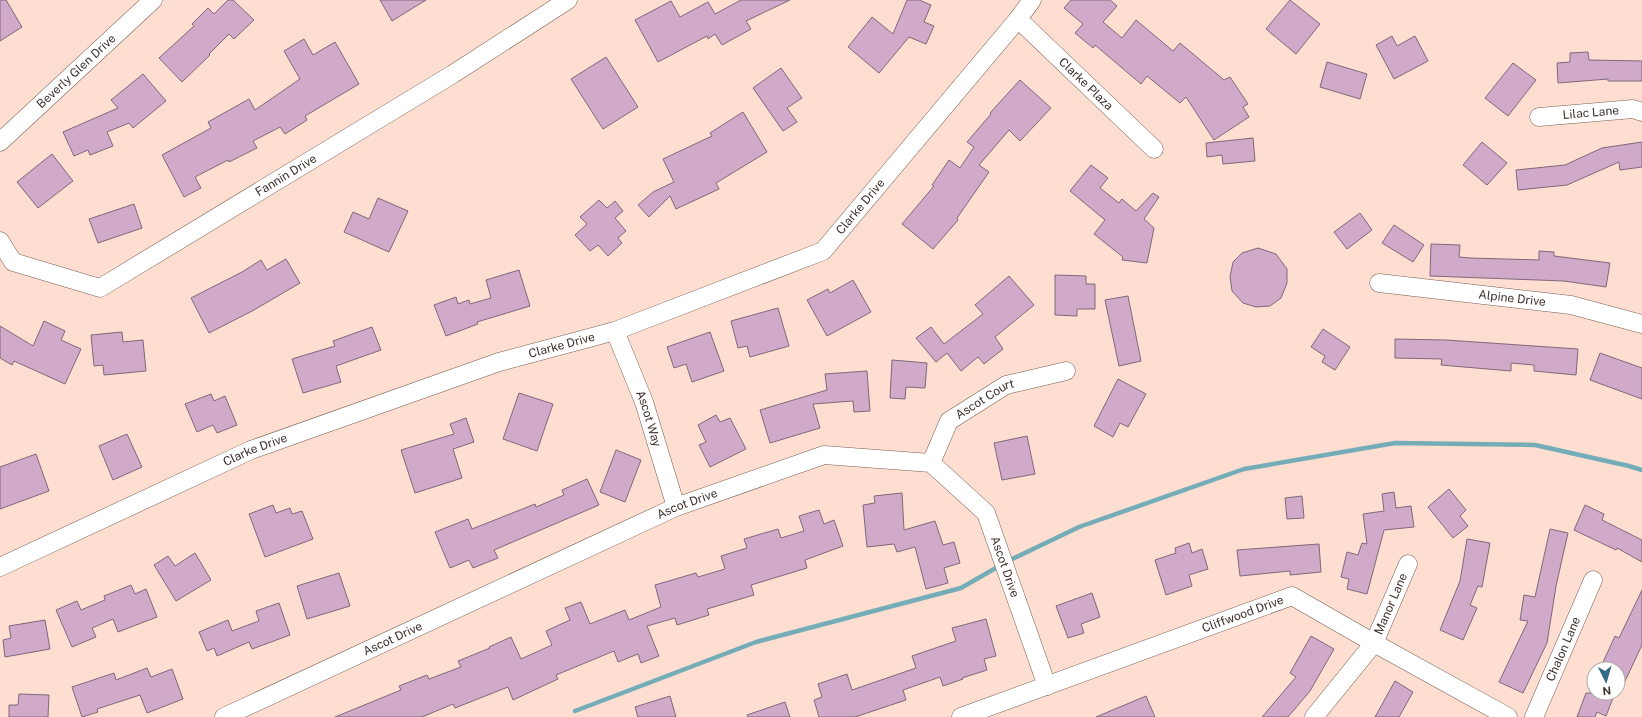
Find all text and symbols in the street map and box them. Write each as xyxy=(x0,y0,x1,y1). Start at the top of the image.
street label: Beverly Glen Drive xyxy=(34,31,119,111)
street label: Clarke Plaza xyxy=(1056,55,1116,113)
street label: Lilac Lane xyxy=(1562,103,1620,122)
street label: Fannin Drive xyxy=(253,151,319,199)
street label: Clarke Drive xyxy=(833,176,888,237)
street label: Alpine Drive xyxy=(1478,287,1547,309)
street label: Clarke Drive xyxy=(527,330,597,361)
street label: Ascot Court xyxy=(953,376,1016,422)
street label: Ascot Way xyxy=(633,388,664,449)
street label: Clarke Drive xyxy=(221,431,289,469)
street label: Ascot Drive xyxy=(655,486,720,522)
street label: Ascot Drive xyxy=(988,534,1022,599)
street label: Manor Lane xyxy=(1371,571,1410,637)
street label: Cliffwood Drive xyxy=(1200,593,1286,635)
street label: Chalon Lane xyxy=(1543,614,1583,683)
street label: Ascot Drive xyxy=(361,619,425,658)
north arrow xyxy=(1586,661,1626,701)
text: N xyxy=(1602,685,1612,697)

